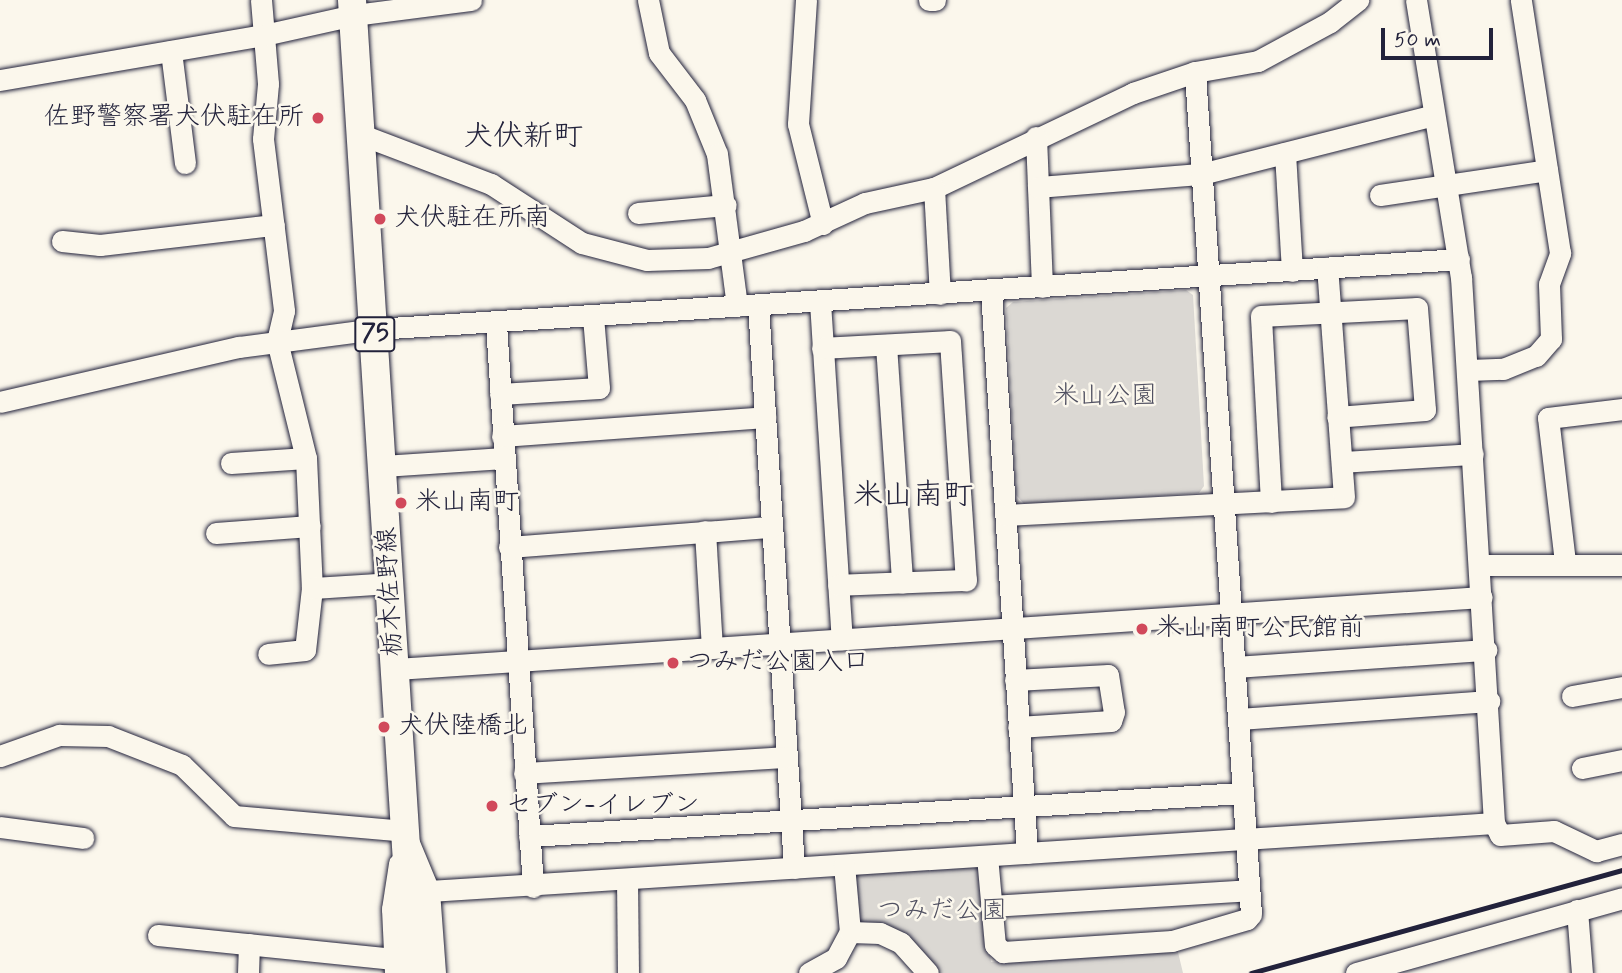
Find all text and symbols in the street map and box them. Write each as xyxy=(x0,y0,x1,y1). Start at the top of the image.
scale bar xyxy=(1384,14,1496,58)
text: 50 m xyxy=(1394,26,1441,54)
place label: 佐野警察署犬伏駐在所 xyxy=(44,102,304,134)
marker: 佐野警察署犬伏駐在所 xyxy=(310,110,326,126)
district label: 犬伏新町 xyxy=(463,119,583,155)
place label: 犬伏駐在所南 xyxy=(394,203,550,235)
marker: 犬伏駐在所南 xyxy=(372,211,388,227)
road number: 75 xyxy=(354,314,396,354)
park label: 米山公園 xyxy=(1053,381,1157,413)
district label: 米山南町 xyxy=(853,478,973,514)
place label: 米山南町 xyxy=(415,487,519,519)
marker: 米山南町 xyxy=(393,495,409,511)
street label: 栃木佐野線 xyxy=(372,526,410,658)
place label: 米山南町公民館前 xyxy=(1156,613,1364,645)
marker: 米山南町公民館前 xyxy=(1134,621,1150,637)
place label: つみだ公園入口 xyxy=(687,647,869,679)
marker: つみだ公園入口 xyxy=(665,655,681,671)
place label: 犬伏陸橋北 xyxy=(398,711,528,743)
marker: 犬伏陸橋北 xyxy=(376,719,392,735)
place label: セブン-イレブン xyxy=(506,790,700,822)
marker: セブン-イレブン xyxy=(484,798,500,814)
park label: つみだ公園 xyxy=(877,896,1007,928)

